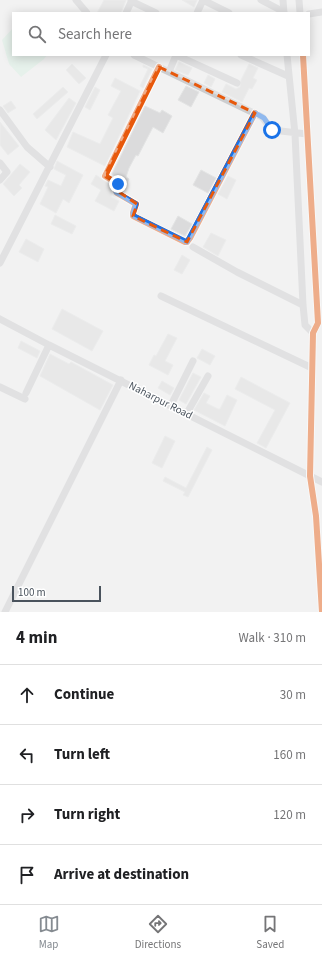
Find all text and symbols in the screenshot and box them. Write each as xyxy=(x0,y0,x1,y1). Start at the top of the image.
search box xyxy=(12,12,310,56)
icon: search xyxy=(26,23,48,45)
text: Search here xyxy=(58,24,132,45)
route start xyxy=(263,121,281,139)
route end xyxy=(109,175,127,193)
street label: Naharpur Road xyxy=(126,378,195,423)
scale bar xyxy=(12,584,101,603)
text: 100 m xyxy=(18,585,46,600)
text: 4 min xyxy=(16,626,57,650)
text: Walk · 310 m xyxy=(238,629,306,647)
icon: ahead xyxy=(16,684,38,706)
text: Continue xyxy=(54,684,114,705)
text: 30 m xyxy=(280,686,306,704)
icon: left xyxy=(16,744,38,766)
text: Turn left xyxy=(54,744,110,765)
text: 160 m xyxy=(273,746,306,764)
icon: right xyxy=(16,804,38,826)
text: Turn right xyxy=(54,804,120,825)
text: 120 m xyxy=(273,806,306,824)
icon: arrive xyxy=(16,864,38,886)
text: Arrive at destination xyxy=(54,864,189,885)
tab: Map xyxy=(38,913,60,952)
tab: Directions xyxy=(135,913,181,952)
tab: Saved xyxy=(256,913,284,952)

